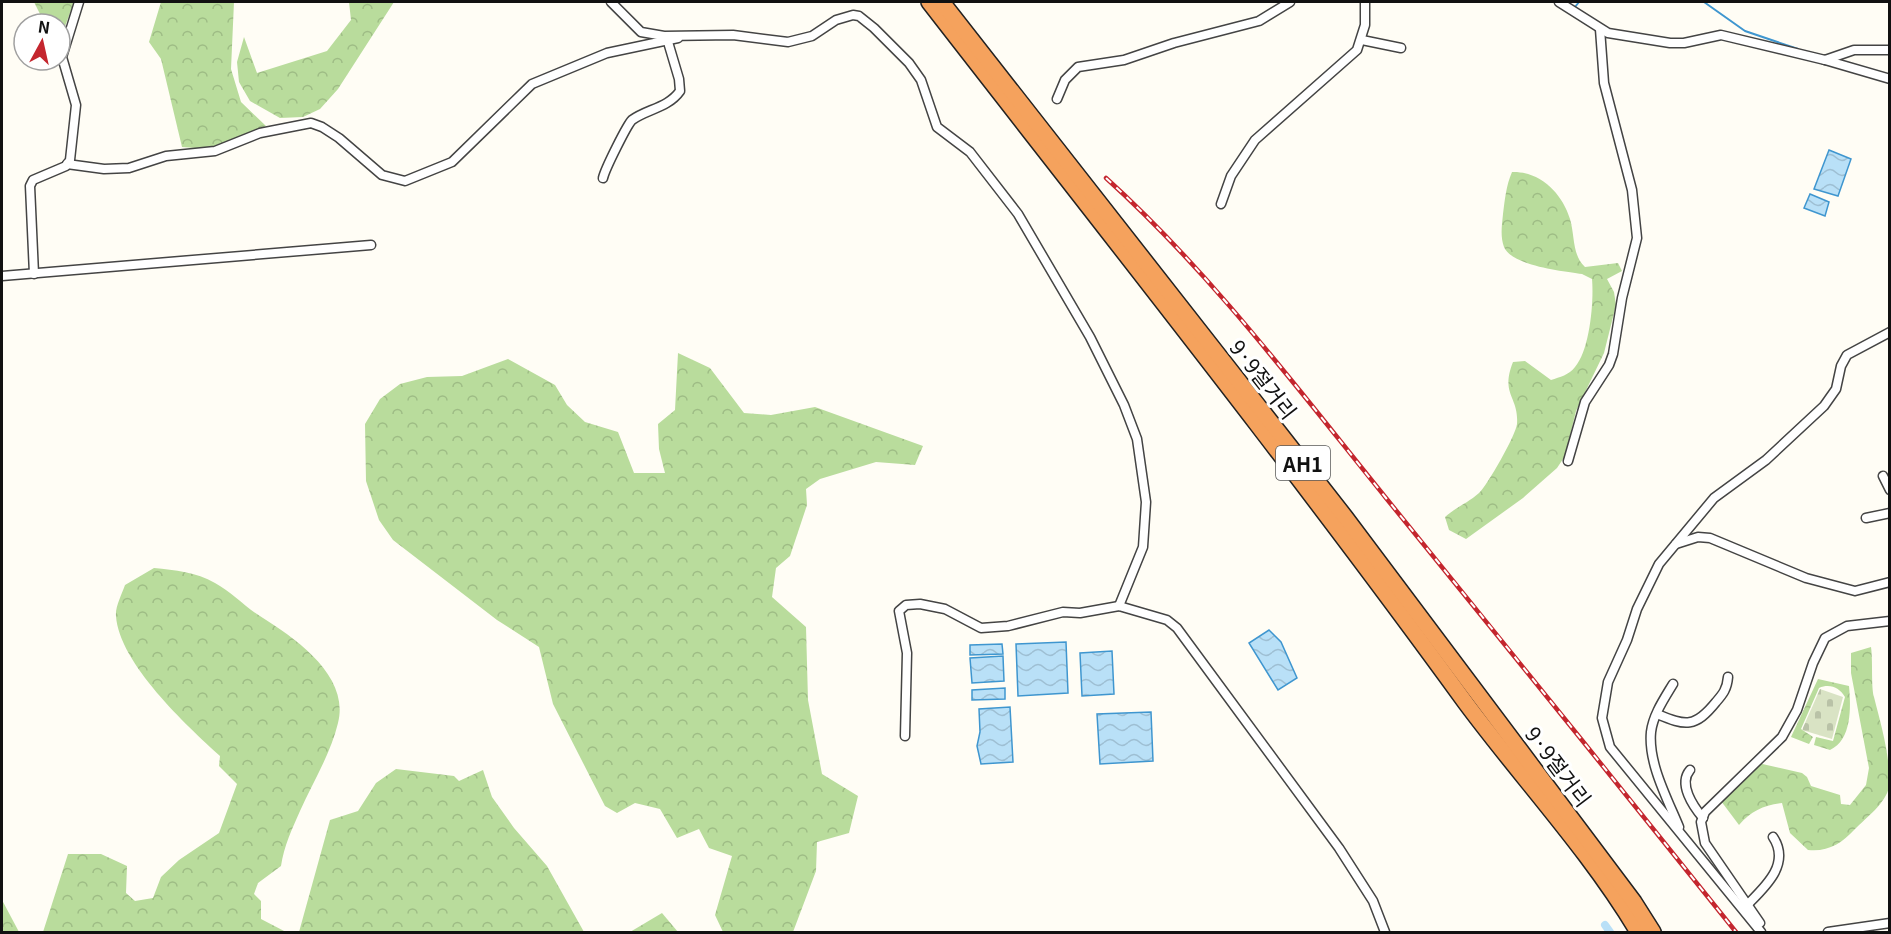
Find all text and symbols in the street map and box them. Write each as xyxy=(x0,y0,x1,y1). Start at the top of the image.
north arrow xyxy=(12,12,72,72)
text: N xyxy=(37,13,52,39)
street label: 9·9절거리 xyxy=(1224,333,1304,425)
road number: AH1 xyxy=(1276,446,1330,480)
street label: 9·9절거리 xyxy=(1519,720,1599,812)

